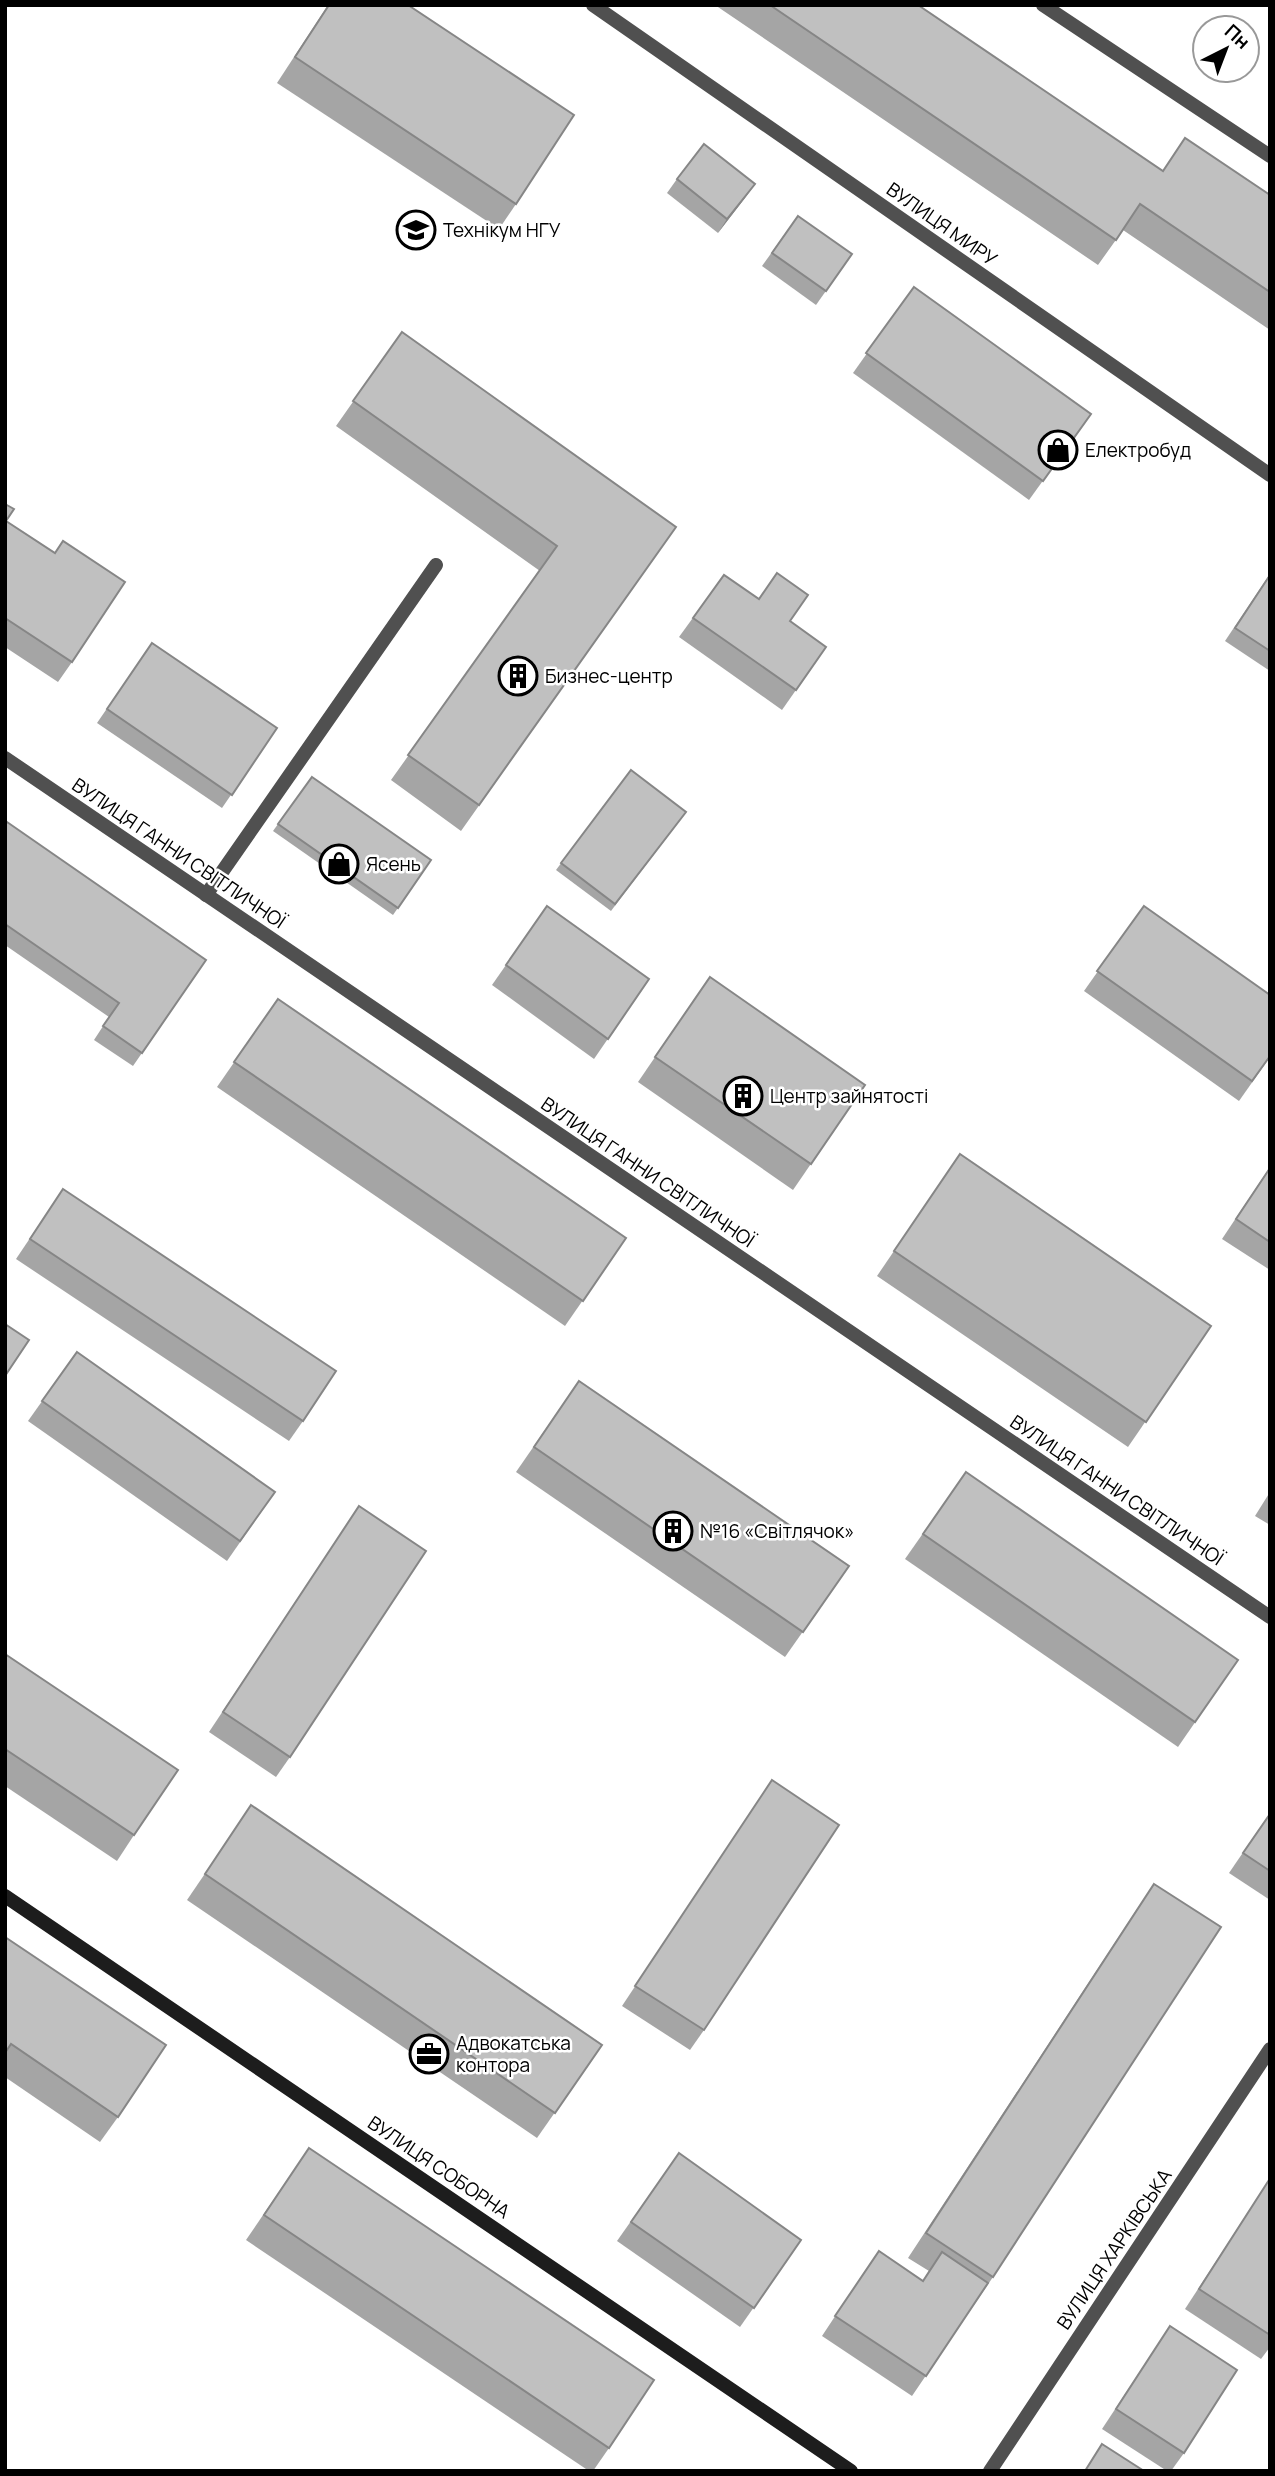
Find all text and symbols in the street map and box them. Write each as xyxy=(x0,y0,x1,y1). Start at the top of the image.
north arrow xyxy=(1191,14,1261,84)
text: Пн xyxy=(1219,18,1256,55)
street label: ВУЛИЦЯ МИРУ xyxy=(881,176,1003,272)
school or university icon: Технікум НГУ xyxy=(395,209,437,251)
place label: Технікум НГУ xyxy=(443,217,561,243)
shop icon: Електробуд xyxy=(1037,429,1079,471)
place label: Електробуд xyxy=(1085,437,1191,463)
building icon: Бизнес-центр xyxy=(497,655,539,697)
place label: Бизнес-центр xyxy=(545,663,673,689)
street label: ВУЛИЦЯ ГАННИ СВІТЛИЧНОЇ xyxy=(67,772,291,935)
shop icon: Ясень xyxy=(318,843,360,885)
place label: Ясень xyxy=(366,851,421,877)
building icon: Центр зайнятості xyxy=(722,1075,764,1117)
place label: Центр зайнятості xyxy=(770,1083,928,1109)
street label: ВУЛИЦЯ ГАННИ СВІТЛИЧНОЇ xyxy=(536,1091,760,1254)
street label: ВУЛИЦЯ ГАННИ СВІТЛИЧНОЇ xyxy=(1005,1409,1229,1572)
building icon: №16 «Світлячок» xyxy=(652,1510,694,1552)
place label: №16 «Світлячок» xyxy=(700,1518,854,1544)
place label: Адвокатська контора xyxy=(456,2030,571,2078)
office icon: Адвокатська контора xyxy=(408,2033,450,2075)
street label: ВУЛИЦЯ СОБОРНА xyxy=(363,2110,515,2224)
street label: ВУЛИЦЯ ХАРКІВСЬКА xyxy=(1051,2164,1177,2334)

